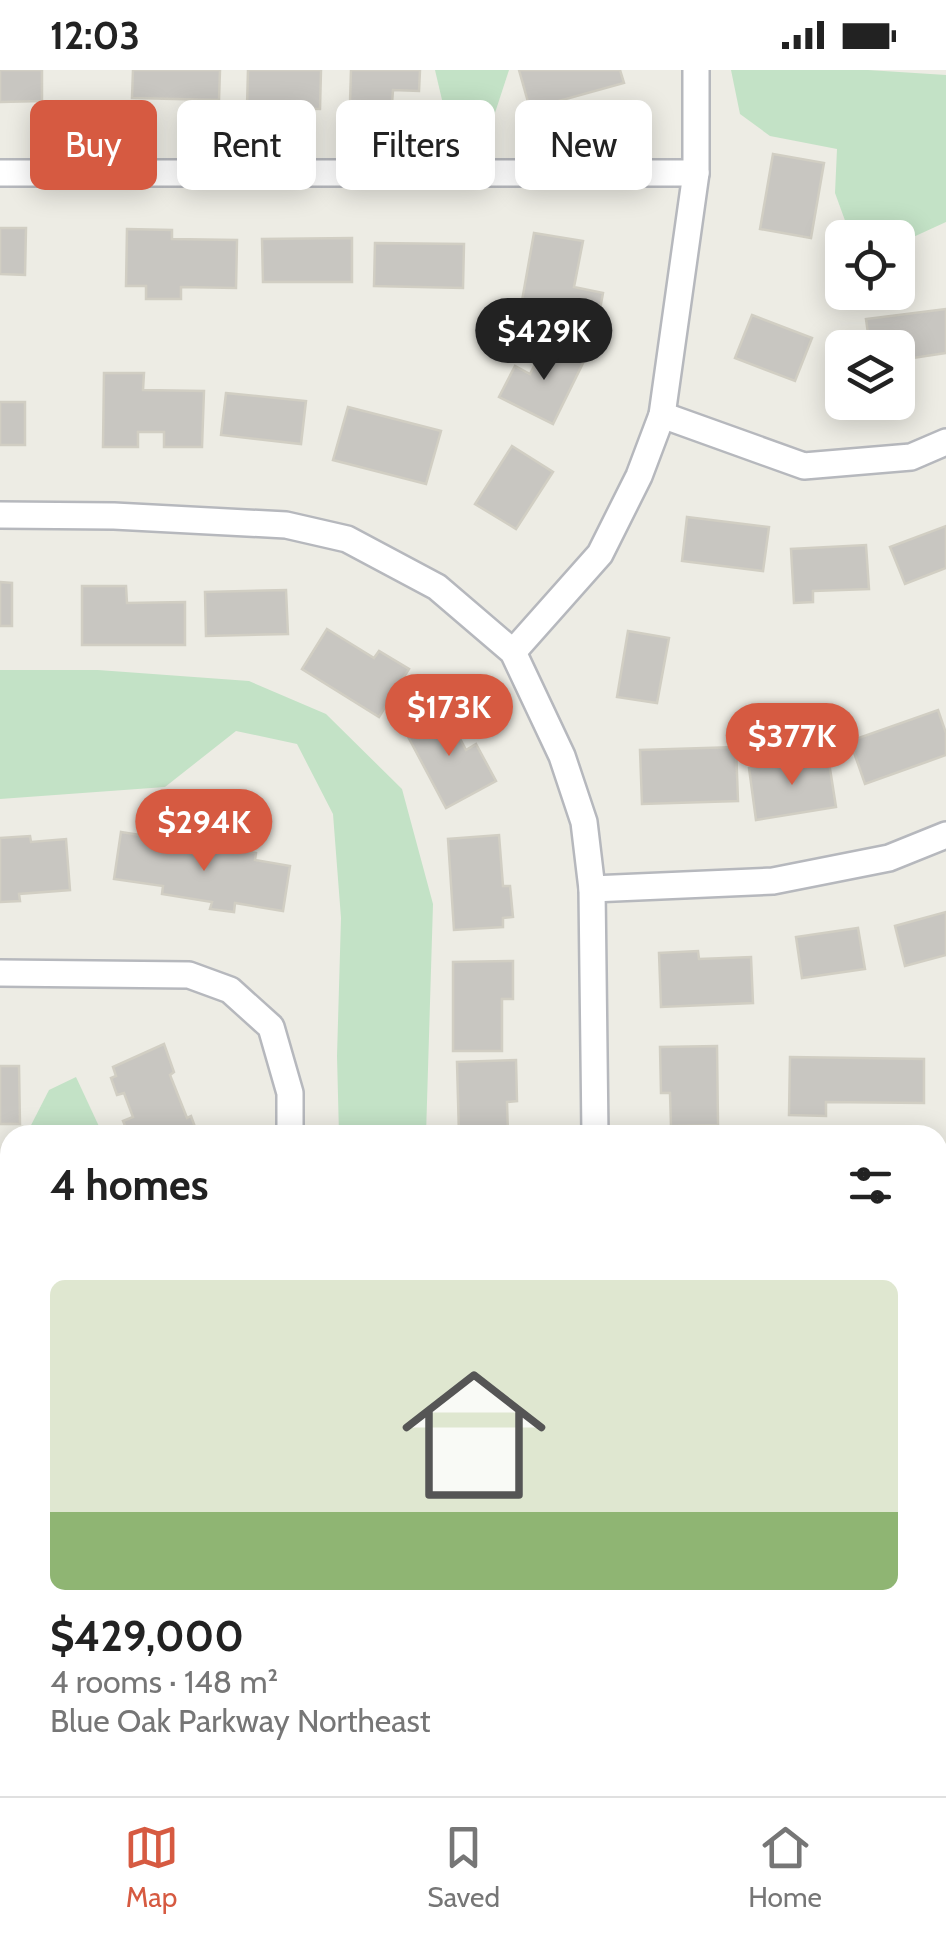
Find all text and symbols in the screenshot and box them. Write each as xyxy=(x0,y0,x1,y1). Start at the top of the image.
text: 12:03 xyxy=(50,12,140,59)
chip: Buy xyxy=(30,100,157,190)
chip: Rent xyxy=(177,100,316,190)
chip: Filters xyxy=(336,100,495,190)
chip: New xyxy=(515,100,652,190)
map controls xyxy=(825,220,915,420)
button: locate xyxy=(825,220,915,310)
pin: $429K xyxy=(474,298,614,383)
text: $429K xyxy=(497,311,591,350)
button: layers xyxy=(825,330,915,420)
pin: $173K xyxy=(379,674,519,759)
text: $173K xyxy=(407,687,491,726)
pin: $377K xyxy=(722,703,862,788)
text: $377K xyxy=(748,716,836,755)
pin: $294K xyxy=(134,789,274,874)
text: $294K xyxy=(157,802,251,841)
icon: filters xyxy=(843,1158,898,1213)
text: 4 homes xyxy=(50,1159,209,1211)
icon: home xyxy=(384,1345,564,1525)
text: $429,000 xyxy=(50,1610,244,1662)
text: 4 rooms · 148 m² xyxy=(50,1662,278,1701)
text: Blue Oak Parkway Northeast xyxy=(50,1701,431,1740)
tab: Map xyxy=(124,1820,179,1914)
tab: Saved xyxy=(427,1820,500,1914)
tab: Home xyxy=(748,1820,822,1914)

